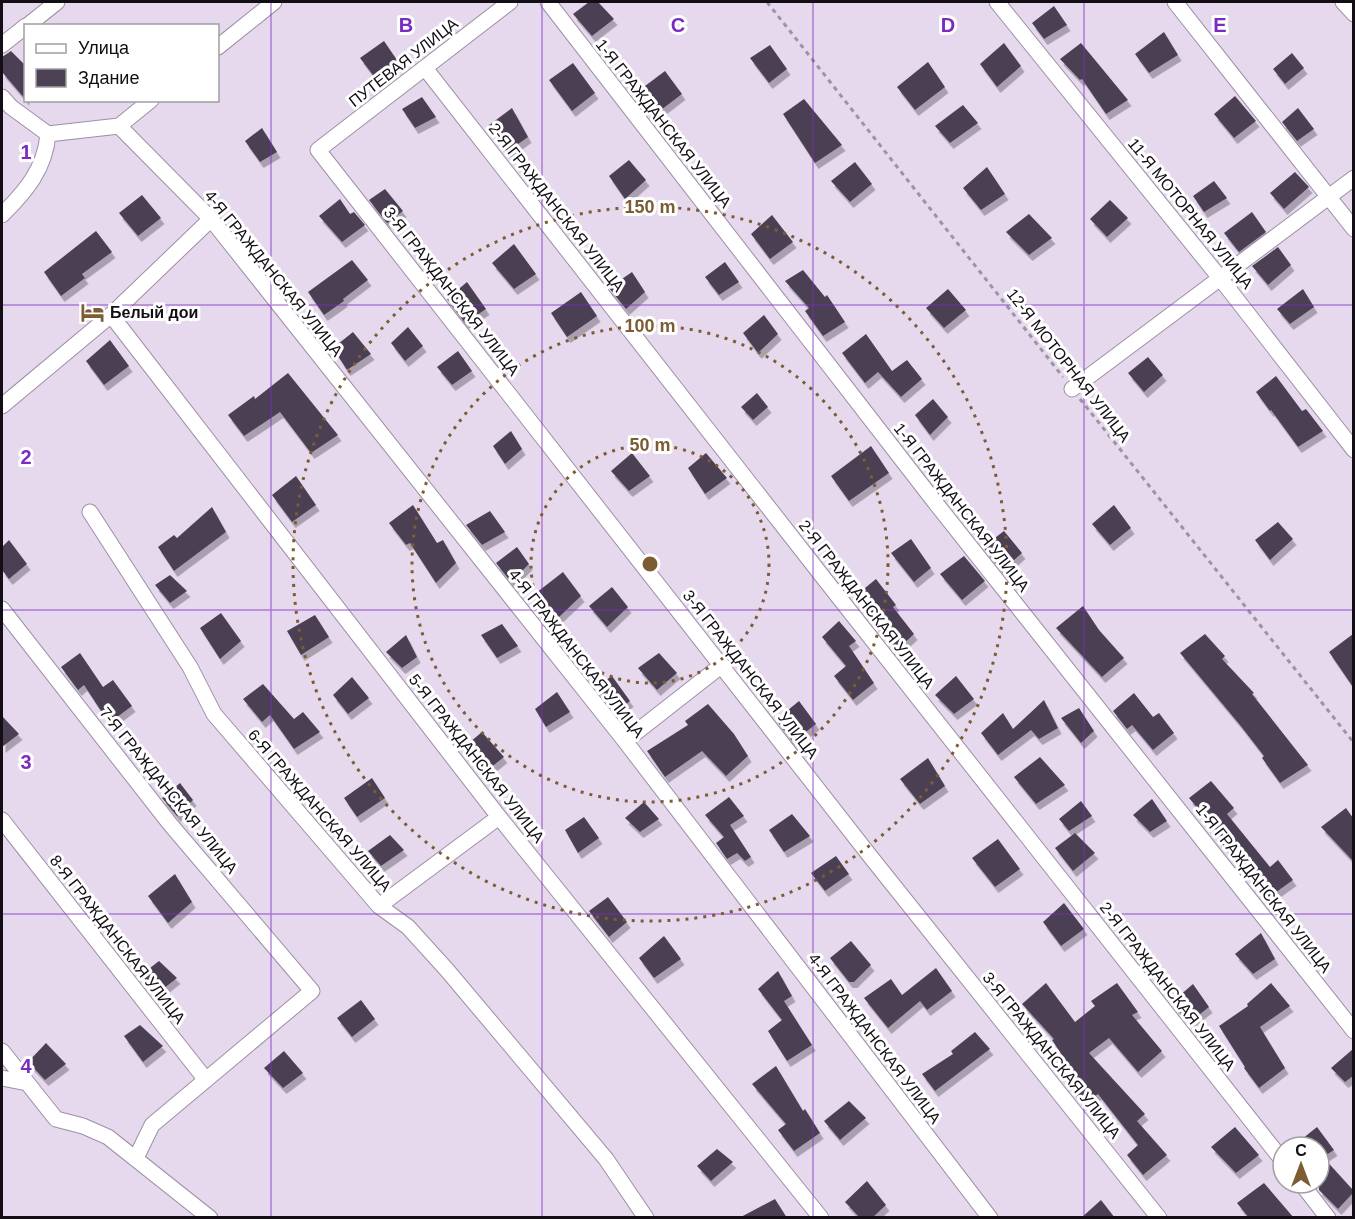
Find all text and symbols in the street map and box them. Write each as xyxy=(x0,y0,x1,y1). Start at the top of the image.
text: B xyxy=(399,14,413,36)
text: C xyxy=(671,14,685,36)
text: D xyxy=(941,14,955,36)
text: E xyxy=(1213,14,1227,36)
street label: ПУТЕВАЯ УЛИЦА xyxy=(346,15,461,110)
legend xyxy=(24,24,219,102)
street label: 1-Я ГРАЖДАНСКАЯ УЛИЦА xyxy=(593,36,735,211)
text: Улица xyxy=(78,38,130,58)
text: Здание xyxy=(78,68,139,88)
street label: 2-Я ГРАЖДАНСКАЯ УЛИЦА xyxy=(486,120,628,295)
street label: 11-Я МОТОРНАЯ УЛИЦА xyxy=(1125,135,1257,292)
text: 1 xyxy=(20,141,32,163)
street label: 4-Я ГРАЖДАНСКАЯ УЛИЦА xyxy=(201,187,346,360)
text: 150 m xyxy=(624,197,676,217)
street label: 3-Я ГРАЖДАНСКАЯ УЛИЦА xyxy=(381,204,523,379)
street label: 12-Я МОТОРНАЯ УЛИЦА xyxy=(1004,285,1134,445)
hotel icon: Белый дои xyxy=(79,299,105,325)
place label: Белый дои xyxy=(110,304,198,321)
text: 100 m xyxy=(624,316,676,336)
street label: 1-Я ГРАЖДАНСКАЯ УЛИЦА xyxy=(891,420,1033,595)
text: 50 m xyxy=(629,435,671,455)
text: 2 xyxy=(20,446,32,468)
street label: 2-Я ГРАЖДАНСКАЯ УЛИЦА xyxy=(796,517,938,692)
centre of rings xyxy=(640,554,660,574)
street label: 4-Я ГРАЖДАНСКАЯ УЛИЦА xyxy=(506,566,648,741)
street label: 3-Я ГРАЖДАНСКАЯ УЛИЦА xyxy=(680,587,822,762)
street label: 5-Я ГРАЖДАНСКАЯ УЛИЦА xyxy=(406,671,548,846)
street label: 7-Я ГРАЖДАНСКАЯ УЛИЦА xyxy=(96,704,241,877)
street label: 6-Я ГРАЖДАНСКАЯ УЛИЦА xyxy=(245,726,395,895)
text: 3 xyxy=(20,751,32,773)
street label: 1-Я ГРАЖДАНСКАЯ УЛИЦА xyxy=(1193,801,1335,976)
street label: 8-Я ГРАЖДАНСКАЯ УЛИЦА xyxy=(47,852,189,1027)
street label: 2-Я ГРАЖДАНСКАЯ УЛИЦА xyxy=(1097,899,1239,1074)
street label: 4-Я ГРАЖДАНСКАЯ УЛИЦА xyxy=(805,950,944,1127)
street label: 3-Я ГРАЖДАНСКАЯ УЛИЦА xyxy=(979,969,1124,1142)
text: 4 xyxy=(20,1055,32,1077)
north arrow xyxy=(1271,1135,1331,1195)
text: С xyxy=(1295,1142,1307,1159)

